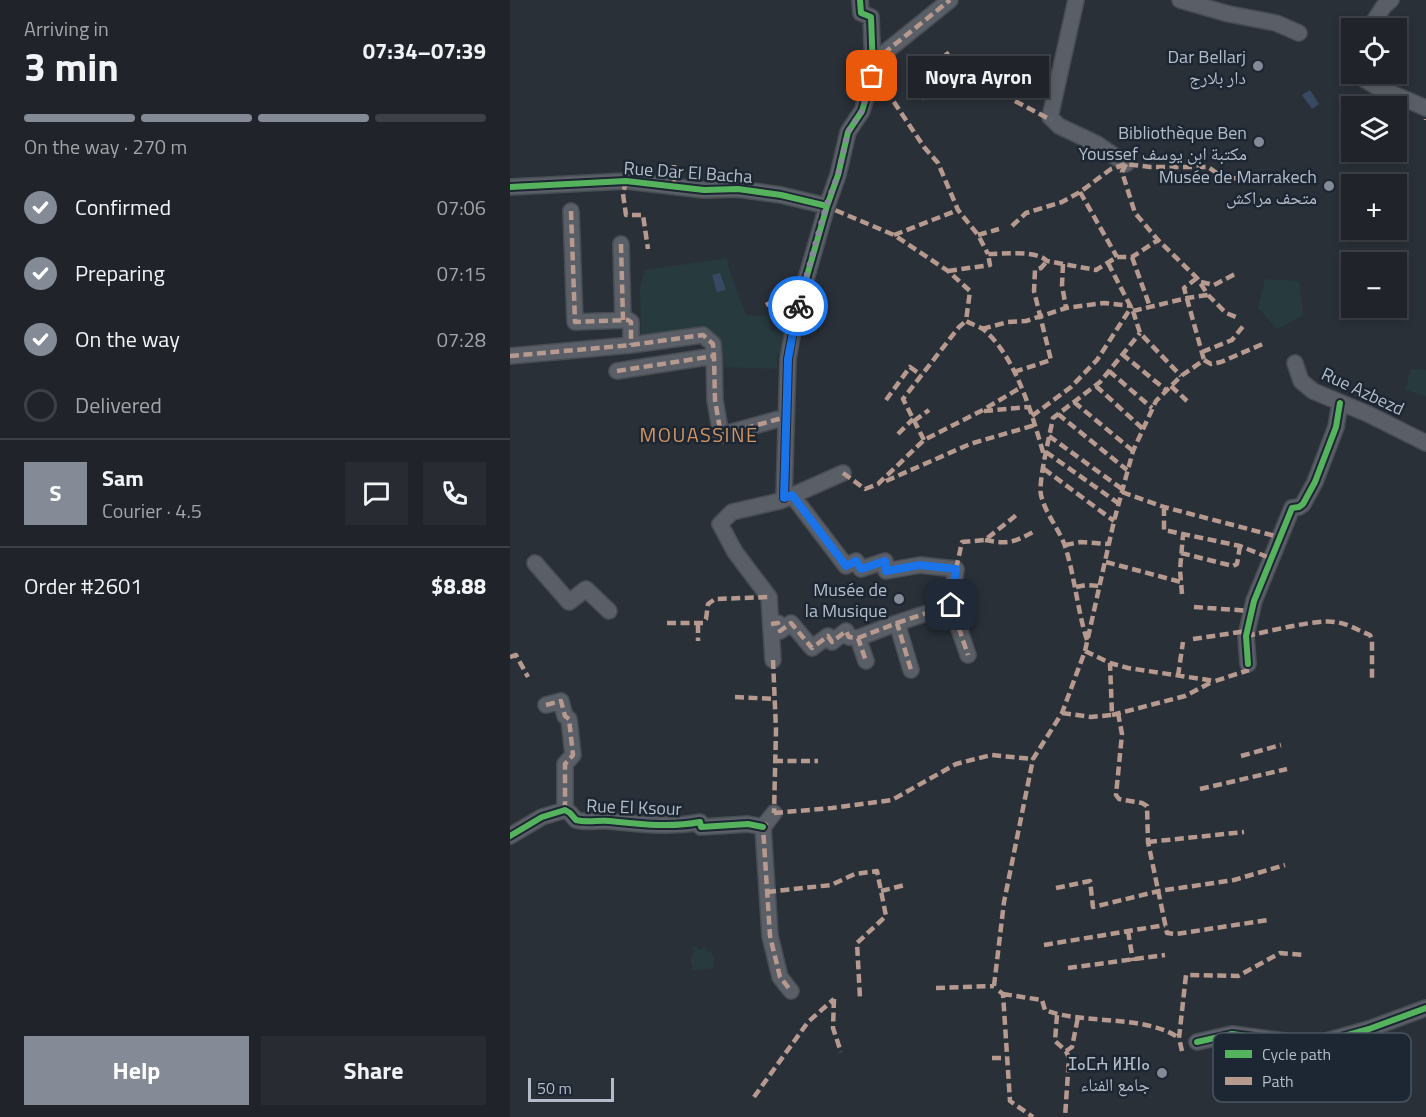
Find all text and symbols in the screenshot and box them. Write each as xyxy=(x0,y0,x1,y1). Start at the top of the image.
text: Arriving in xyxy=(24,13,109,44)
map controls xyxy=(1341,18,1407,318)
button: locate xyxy=(1341,18,1407,84)
text: 07:34–07:39 xyxy=(363,34,486,68)
text: 3 min xyxy=(24,37,119,96)
place label: Dar Bellarj دار بلارج xyxy=(1168,43,1246,91)
pin xyxy=(846,50,897,101)
callout: Noyra Ayron xyxy=(908,55,1049,97)
icon: bag xyxy=(855,59,888,92)
marker: Dar Bellarj دار بلارج xyxy=(1251,59,1265,73)
text: Noyra Ayron xyxy=(925,61,1032,92)
button: layers xyxy=(1341,96,1407,162)
place label: Bibliothèque Ben Youssef مكتبة ابن يوسف xyxy=(1079,119,1247,167)
text: On the way · 270 m xyxy=(24,131,187,162)
marker: Bibliothèque Ben Youssef مكتبة ابن يوسف xyxy=(1252,135,1266,149)
street label: Rue Dar El Bacha xyxy=(623,154,753,190)
place label: Musée de Marrakech متحف مراكش xyxy=(1159,163,1317,211)
button: + xyxy=(1341,174,1407,240)
marker: Musée de Marrakech متحف مراكش xyxy=(1322,179,1336,193)
text: Confirmed xyxy=(75,190,171,224)
icon: check xyxy=(24,191,57,224)
text: 07:06 xyxy=(437,192,486,223)
button: − xyxy=(1341,252,1407,318)
text: Preparing xyxy=(75,256,165,290)
icon: check xyxy=(24,257,57,290)
text: 07:15 xyxy=(437,258,486,289)
courier xyxy=(768,276,828,336)
icon: bike xyxy=(782,290,815,323)
text: On the way xyxy=(75,322,180,356)
icon: check xyxy=(24,323,57,356)
text: 07:28 xyxy=(437,324,486,355)
street label: Rue Azbezd xyxy=(1317,360,1409,422)
text: Delivered xyxy=(75,388,162,422)
district label: MOUASSINE xyxy=(639,419,759,450)
text: Sam xyxy=(102,461,144,495)
button: chat xyxy=(345,462,408,525)
button: phone xyxy=(423,462,486,525)
text: S xyxy=(50,476,61,510)
text: Courier · 4.5 xyxy=(102,495,202,526)
text: Order #2601 xyxy=(24,569,143,603)
text: $8.88 xyxy=(431,569,486,603)
place label: Musée de la Musique xyxy=(805,576,887,624)
pin xyxy=(925,579,976,630)
icon: home xyxy=(934,588,967,621)
marker: Musée de la Musique xyxy=(892,592,906,606)
street label: Rue El Ksour xyxy=(586,792,682,822)
legend xyxy=(1213,1033,1411,1102)
button: Help xyxy=(24,1036,249,1105)
button: Share xyxy=(261,1036,486,1105)
text: Cycle path xyxy=(1262,1042,1331,1066)
place label: ⵊⴰⵎⵄ ⵍⴼⵏⴰ جامع الفناء xyxy=(1068,1050,1150,1098)
marker: ⵊⴰⵎⵄ ⵍⴼⵏⴰ جامع الفناء xyxy=(1155,1066,1169,1080)
text: Path xyxy=(1262,1069,1294,1093)
scale bar xyxy=(528,1075,614,1102)
text: 50 m xyxy=(537,1076,572,1100)

